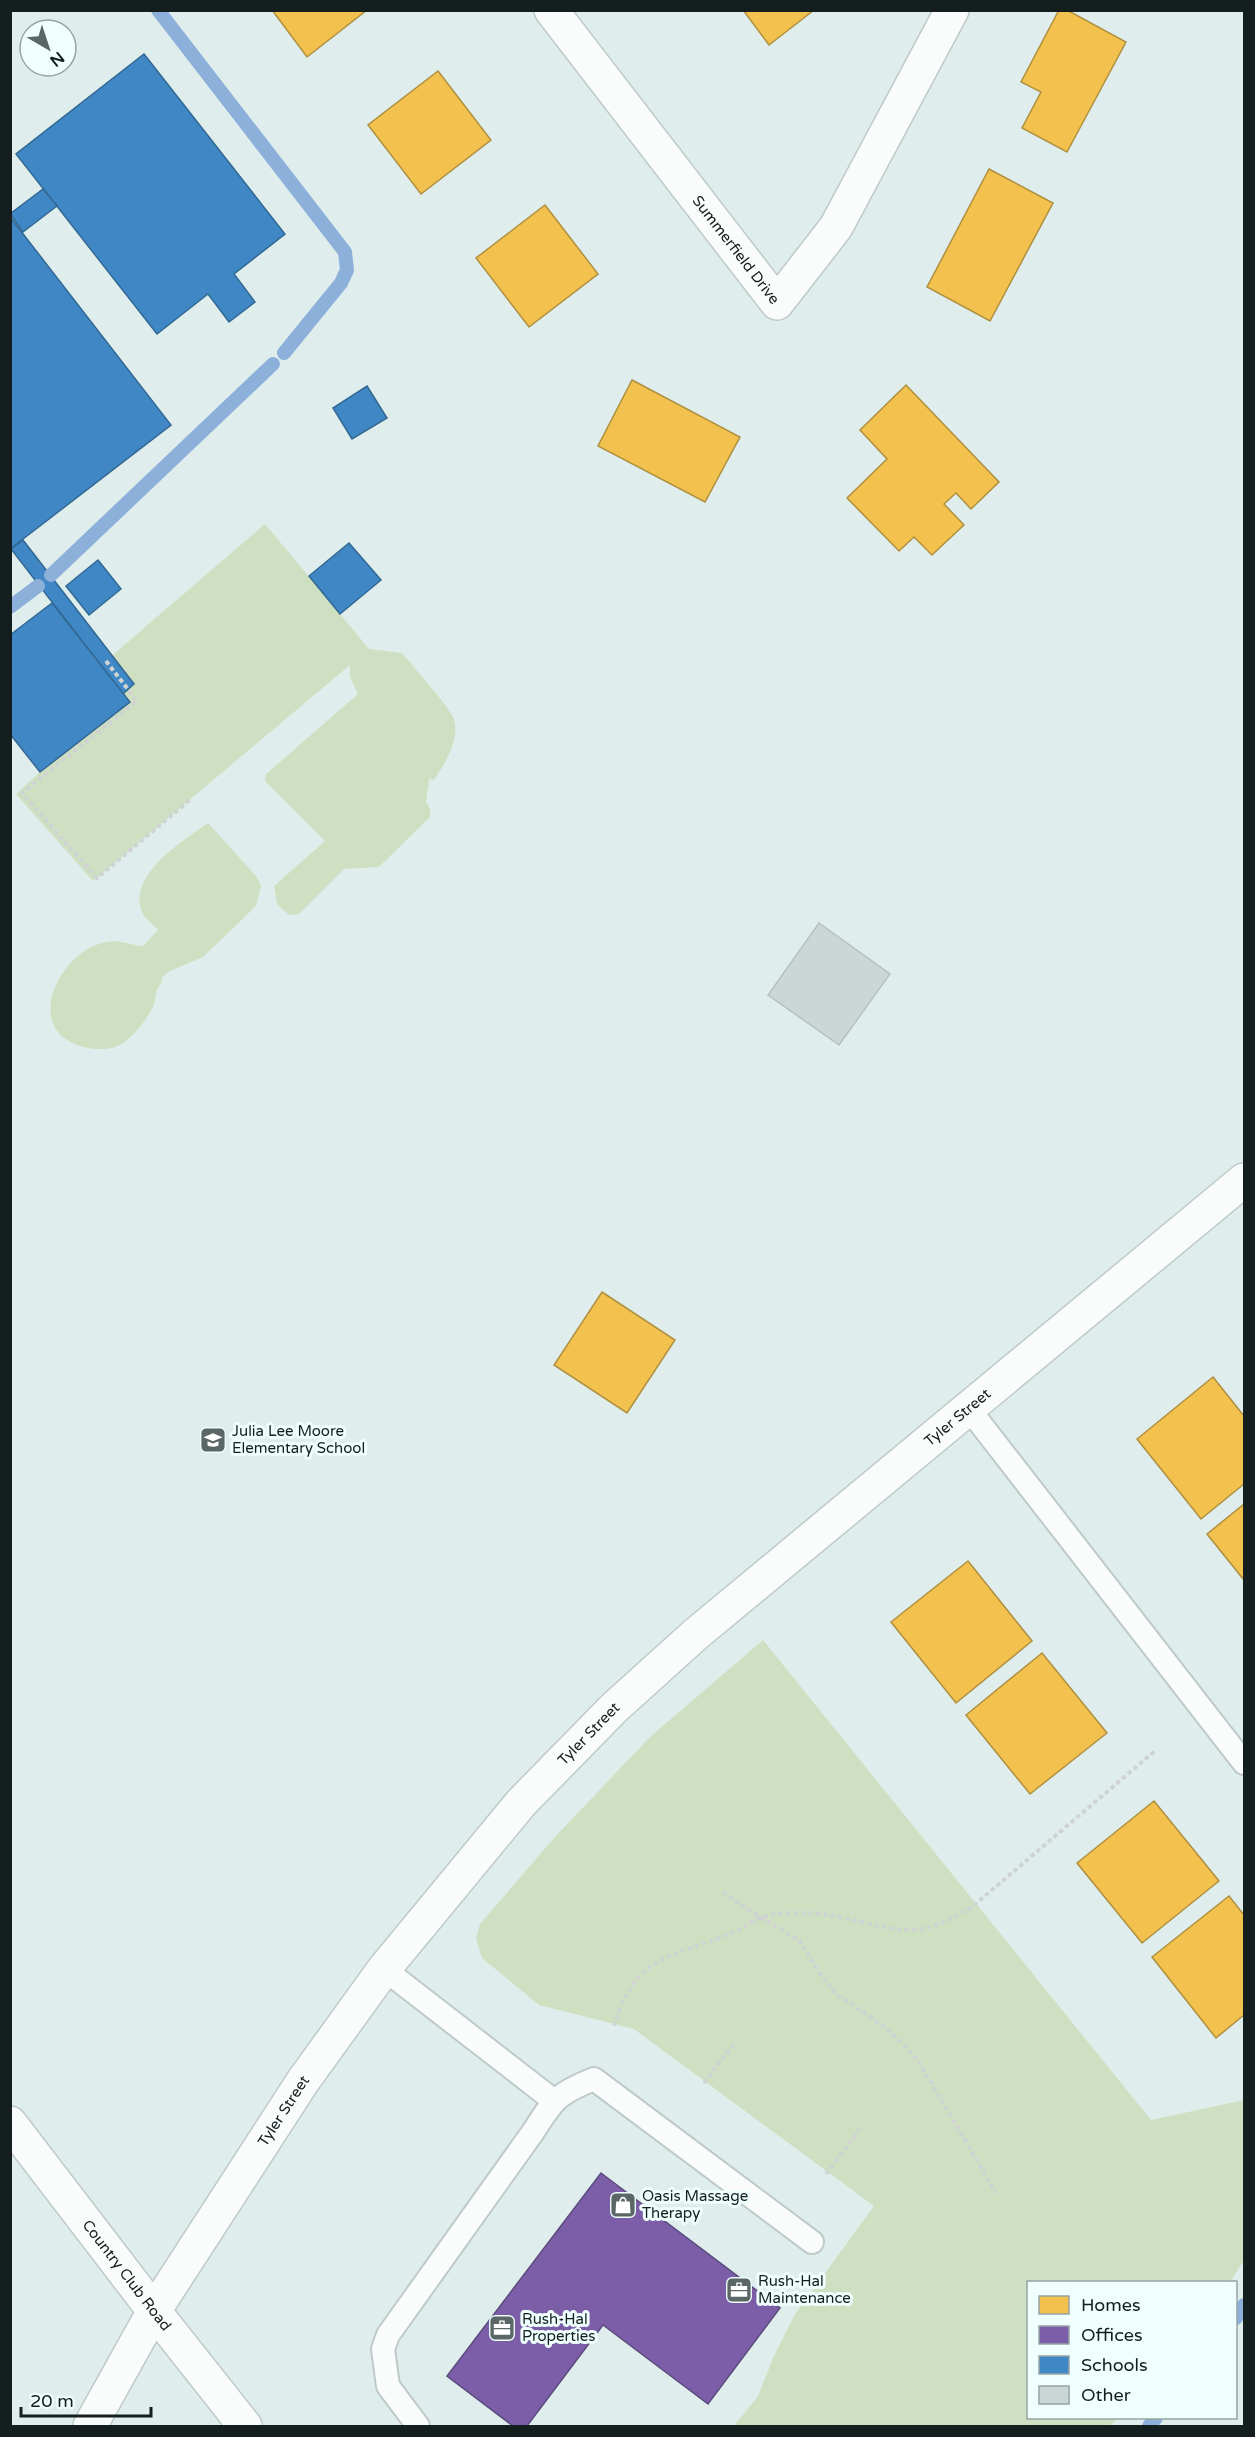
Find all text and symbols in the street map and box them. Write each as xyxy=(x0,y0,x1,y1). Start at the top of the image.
north arrow xyxy=(18,18,78,78)
text: N xyxy=(46,47,68,71)
street label: Summerfield Drive xyxy=(689,192,784,308)
street label: Tyler Street xyxy=(921,1384,995,1450)
place label: Julia Lee Moore Elementary School xyxy=(232,1422,365,1457)
school or university icon: Julia Lee Moore Elementary School xyxy=(198,1425,228,1455)
street label: Tyler Street xyxy=(554,1698,624,1769)
street label: Tyler Street xyxy=(254,2072,313,2150)
place label: Oasis Massage Therapy xyxy=(642,2187,748,2222)
shop icon: Oasis Massage Therapy xyxy=(608,2190,638,2220)
street label: Country Club Road xyxy=(78,2216,175,2334)
place label: Rush-Hal Maintenance xyxy=(758,2272,851,2307)
office icon: Rush-Hal Maintenance xyxy=(724,2275,754,2305)
legend xyxy=(1027,2281,1237,2419)
text: Homes xyxy=(1081,2294,1141,2316)
place label: Rush-Hal Properties xyxy=(522,2310,595,2345)
office icon: Rush-Hal Properties xyxy=(487,2313,517,2343)
text: Offices xyxy=(1081,2324,1143,2346)
text: Schools xyxy=(1081,2354,1148,2376)
scale bar xyxy=(21,2380,152,2418)
text: Other xyxy=(1081,2384,1131,2406)
text: 20 m xyxy=(30,2390,74,2412)

